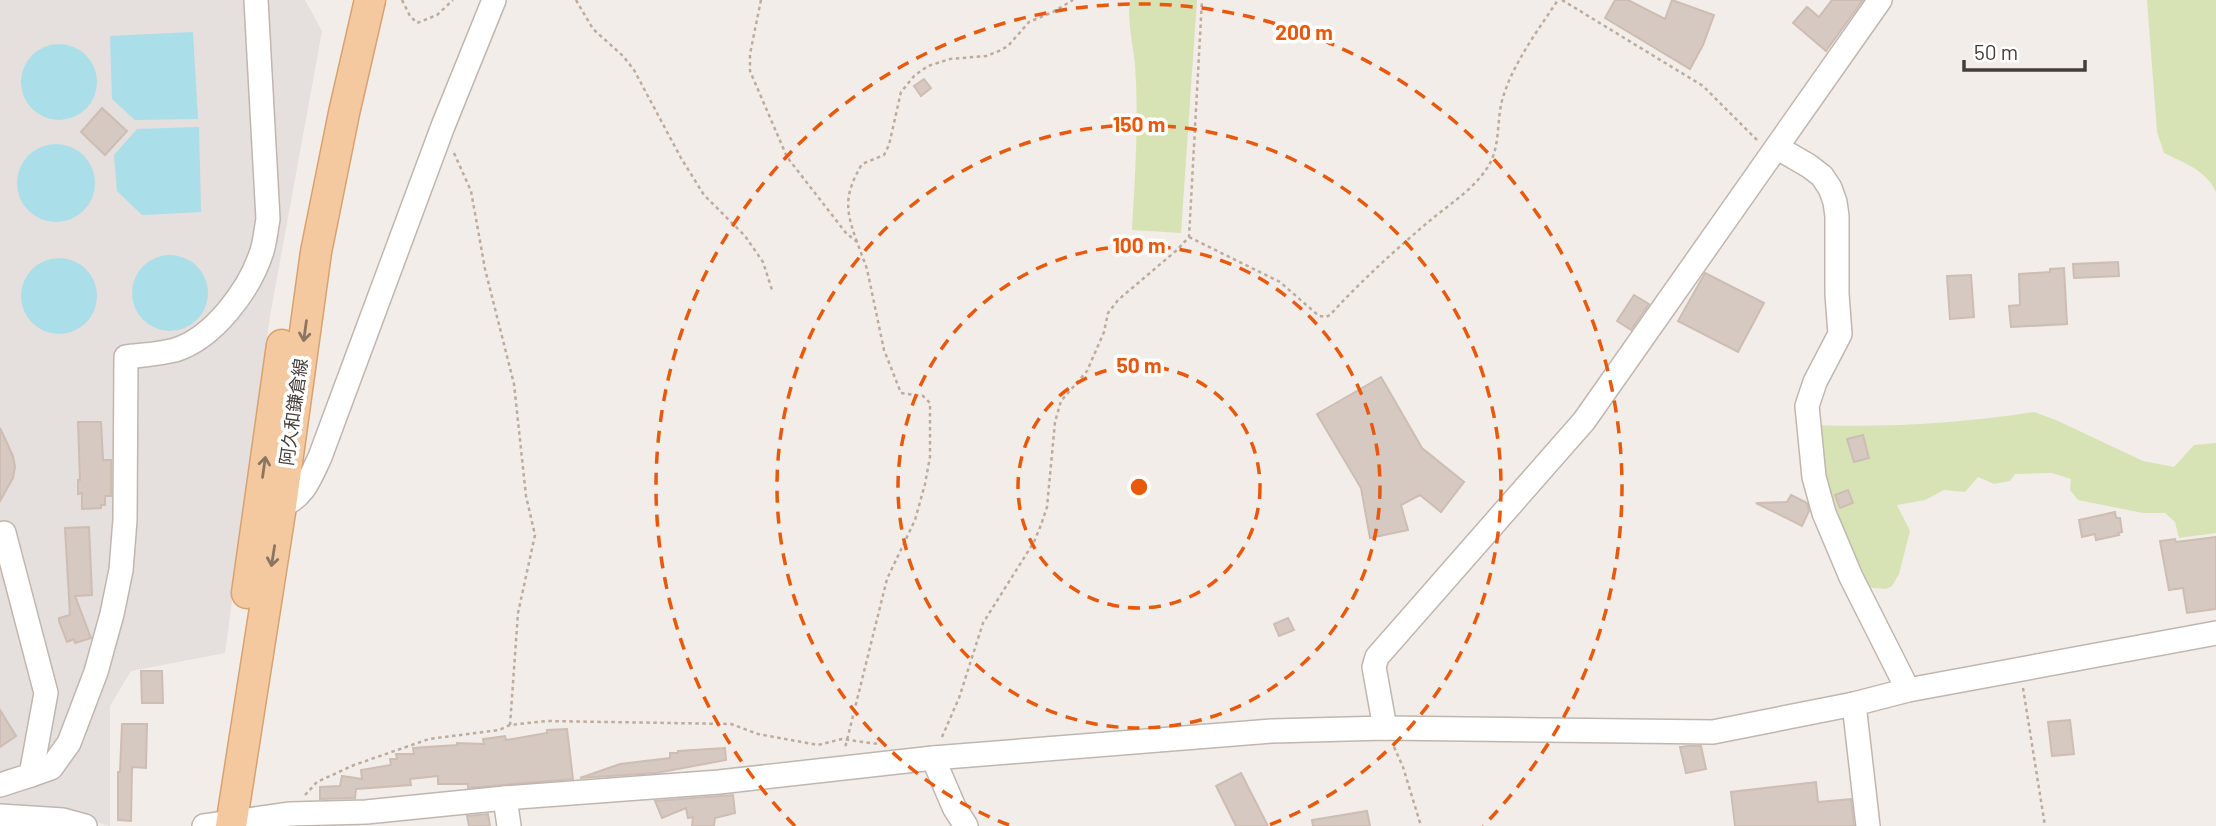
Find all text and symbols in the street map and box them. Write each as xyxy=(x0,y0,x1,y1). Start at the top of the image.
text: 200 m xyxy=(1275,19,1333,44)
scale bar xyxy=(1964,28,2085,72)
text: 50 m xyxy=(1974,39,2018,64)
text: 150 m xyxy=(1113,111,1165,136)
text: 100 m xyxy=(1112,232,1166,257)
one-way arrow xyxy=(298,319,311,342)
text: 50 m xyxy=(1116,352,1162,377)
street label: 阿久和鎌倉線 xyxy=(275,357,311,467)
one-way arrow xyxy=(258,456,271,479)
centre of rings xyxy=(1127,475,1151,499)
one-way arrow xyxy=(266,545,279,567)

